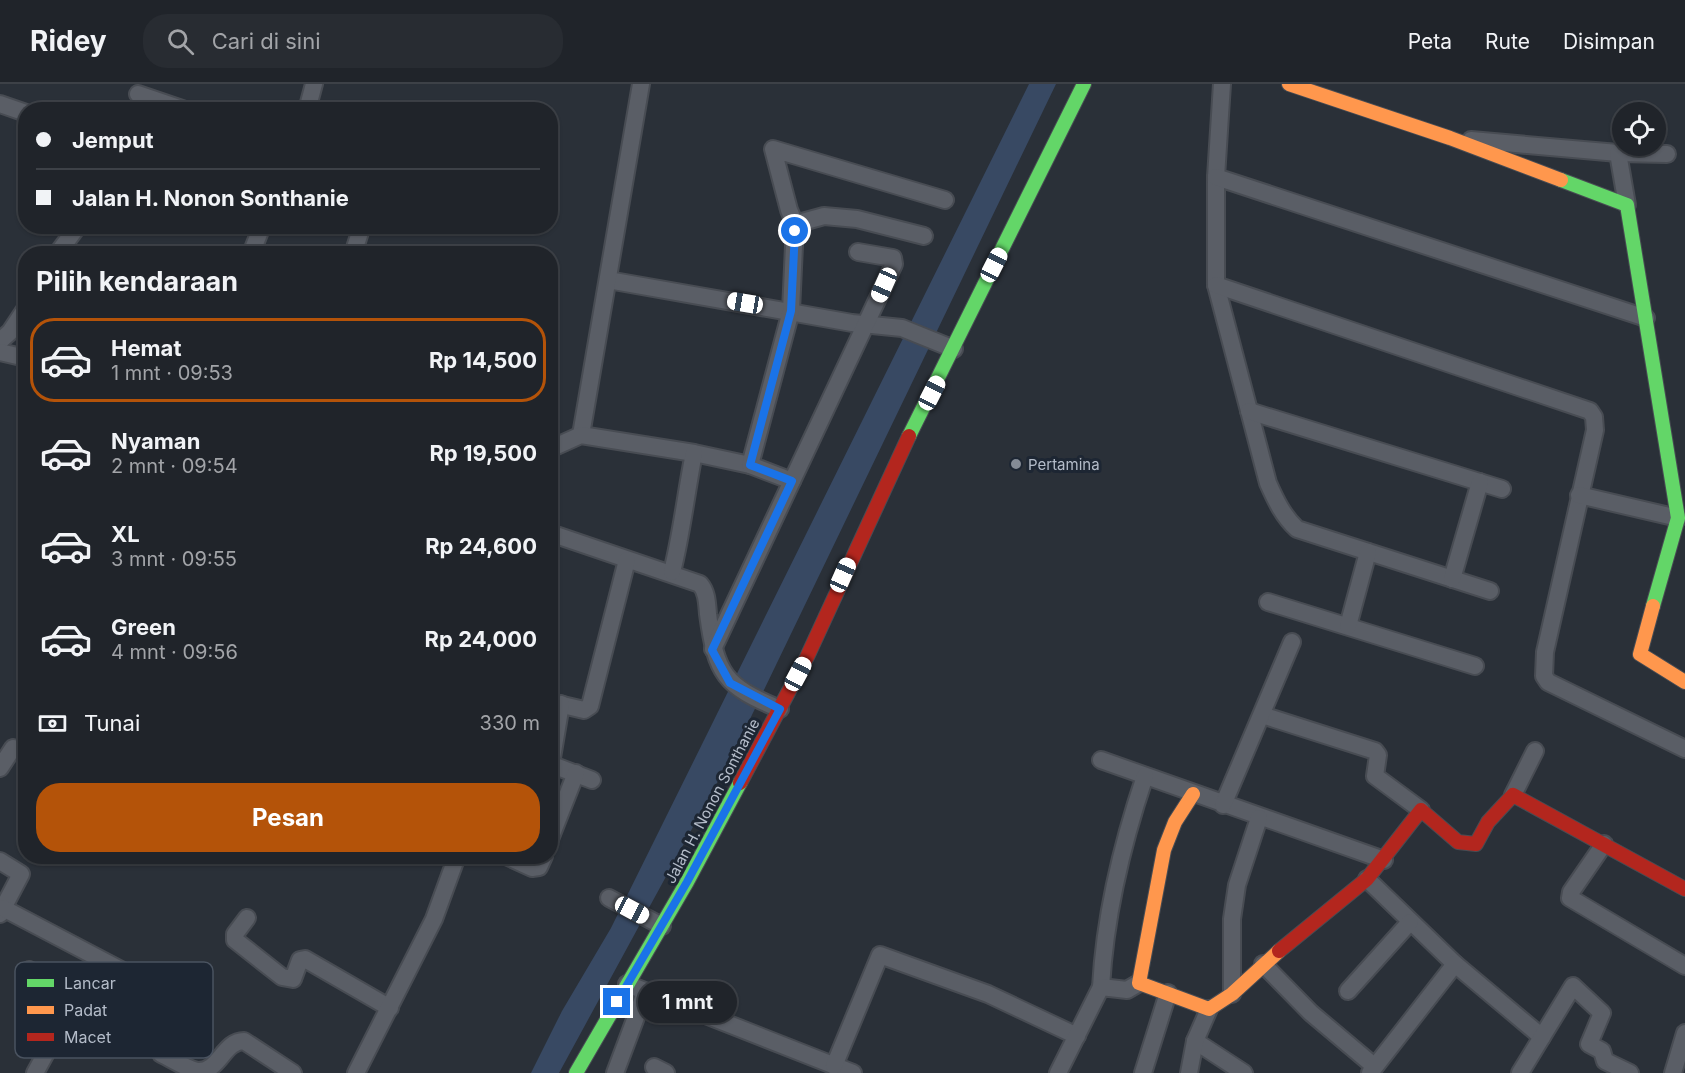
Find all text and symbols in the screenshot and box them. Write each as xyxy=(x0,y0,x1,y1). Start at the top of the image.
search box xyxy=(143,14,563,68)
text: Ridey xyxy=(30,24,107,58)
icon: search xyxy=(164,25,197,58)
text: Cari di sini xyxy=(212,28,321,54)
text: Peta xyxy=(1408,29,1452,54)
text: Rute xyxy=(1485,29,1530,54)
text: Disimpan xyxy=(1563,29,1655,54)
map controls xyxy=(1612,102,1666,156)
button: locate xyxy=(1612,102,1666,156)
text: Jemput xyxy=(72,127,154,153)
text: Jalan H. Nonon Sonthanie xyxy=(72,185,349,211)
route start xyxy=(781,217,808,244)
car xyxy=(978,245,1010,285)
text: Pilih kendaraan xyxy=(36,265,238,298)
car xyxy=(868,265,900,305)
car xyxy=(726,291,764,315)
icon: car xyxy=(39,333,93,387)
text: Hemat xyxy=(111,335,181,361)
text: Rp 14,500 xyxy=(429,347,537,373)
text: 1 mnt · 09:53 xyxy=(111,361,233,385)
car xyxy=(916,373,948,413)
icon: car xyxy=(39,426,93,480)
text: Nyaman xyxy=(111,428,200,454)
text: Rp 19,500 xyxy=(429,440,537,466)
text: 2 mnt · 09:54 xyxy=(111,454,238,478)
place label: Pertamina xyxy=(1028,455,1100,474)
marker: Pertamina xyxy=(1009,457,1023,471)
icon: car xyxy=(39,519,93,573)
text: XL xyxy=(111,521,140,547)
text: Rp 24,600 xyxy=(425,533,537,559)
text: 3 mnt · 09:55 xyxy=(111,547,237,571)
car xyxy=(827,555,859,595)
icon: car xyxy=(39,612,93,666)
text: Green xyxy=(111,614,176,640)
text: Rp 24,000 xyxy=(425,626,537,652)
text: 4 mnt · 09:56 xyxy=(111,640,238,664)
car xyxy=(782,654,814,694)
icon: cash xyxy=(36,707,69,740)
text: Tunai xyxy=(84,710,140,736)
text: 330 m xyxy=(480,711,540,735)
street label: Jalan H. Nonon Sonthanie xyxy=(660,715,764,887)
button: Pesan xyxy=(36,783,540,852)
car xyxy=(612,894,652,926)
legend xyxy=(15,962,213,1058)
text: Lancar xyxy=(64,973,116,993)
callout: 1 mnt xyxy=(638,981,737,1023)
route end xyxy=(603,988,630,1015)
text: 1 mnt xyxy=(662,990,713,1014)
text: Padat xyxy=(64,1000,107,1020)
text: Macet xyxy=(64,1027,111,1047)

